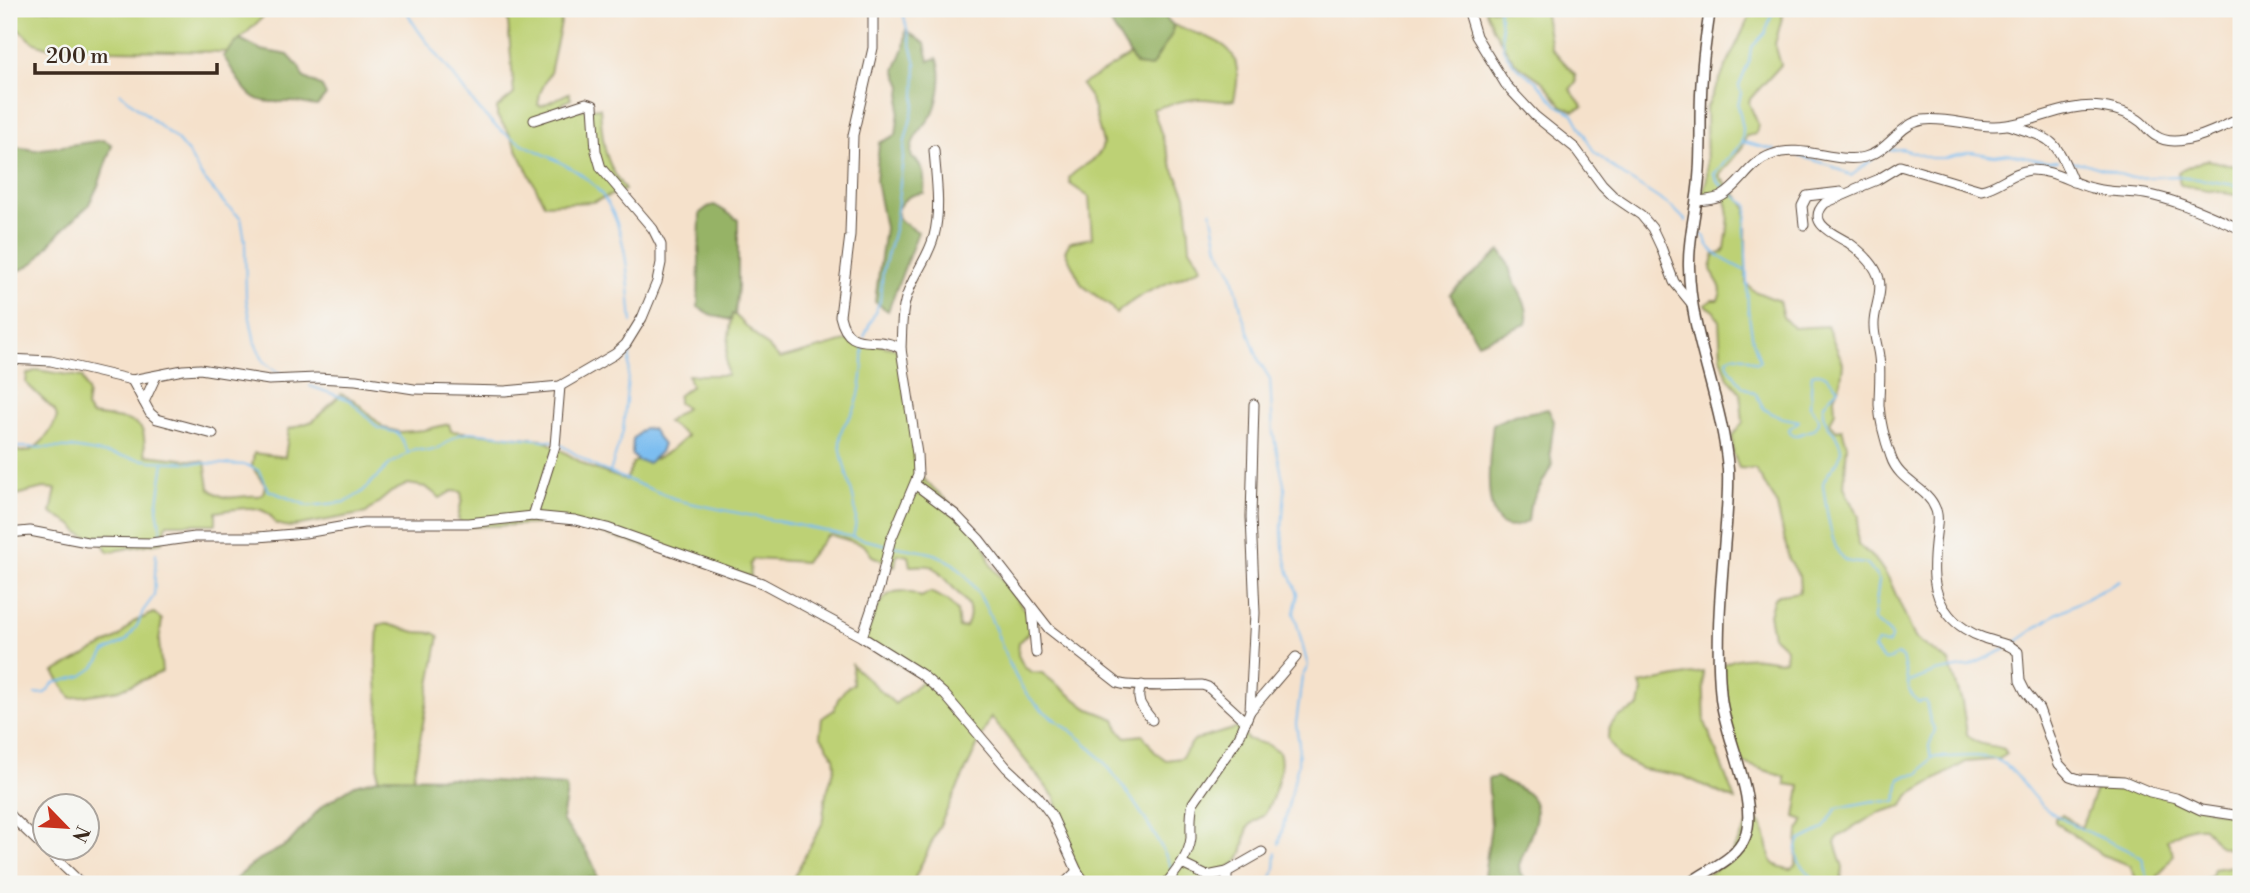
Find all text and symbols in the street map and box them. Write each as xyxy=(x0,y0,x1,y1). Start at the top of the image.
scale bar xyxy=(35,32,217,76)
text: 200 m xyxy=(46,44,109,70)
north arrow xyxy=(32,792,102,862)
text: N xyxy=(66,822,95,846)

